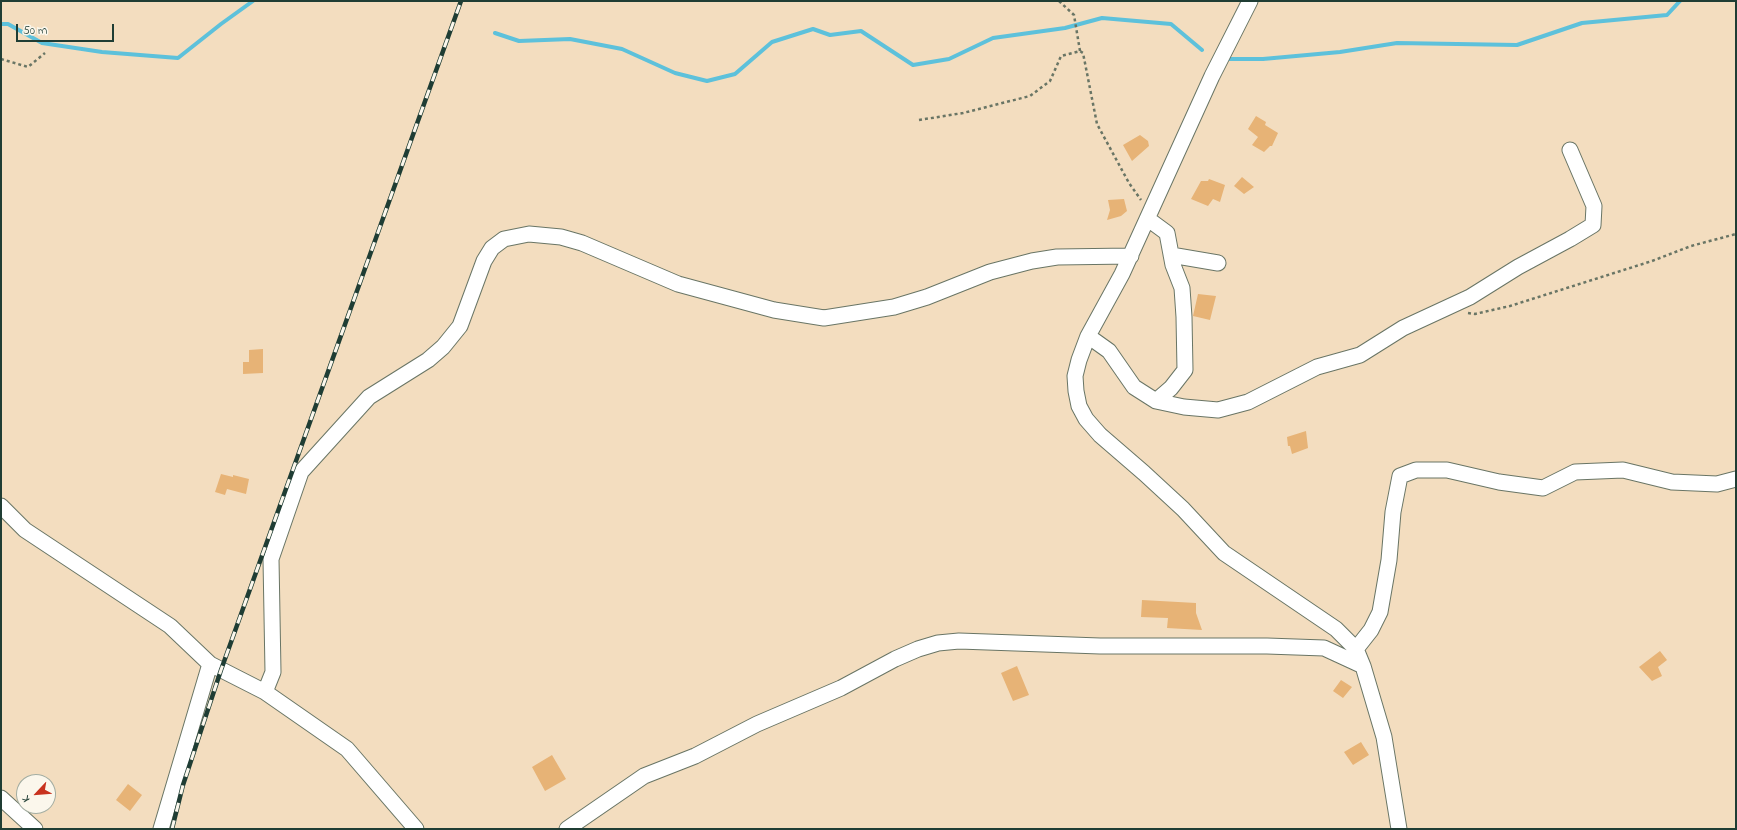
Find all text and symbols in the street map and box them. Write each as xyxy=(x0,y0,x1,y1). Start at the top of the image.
scale bar xyxy=(18,16,116,42)
text: 50 m xyxy=(23,22,47,40)
north arrow xyxy=(16,774,56,814)
text: K xyxy=(18,793,34,805)

